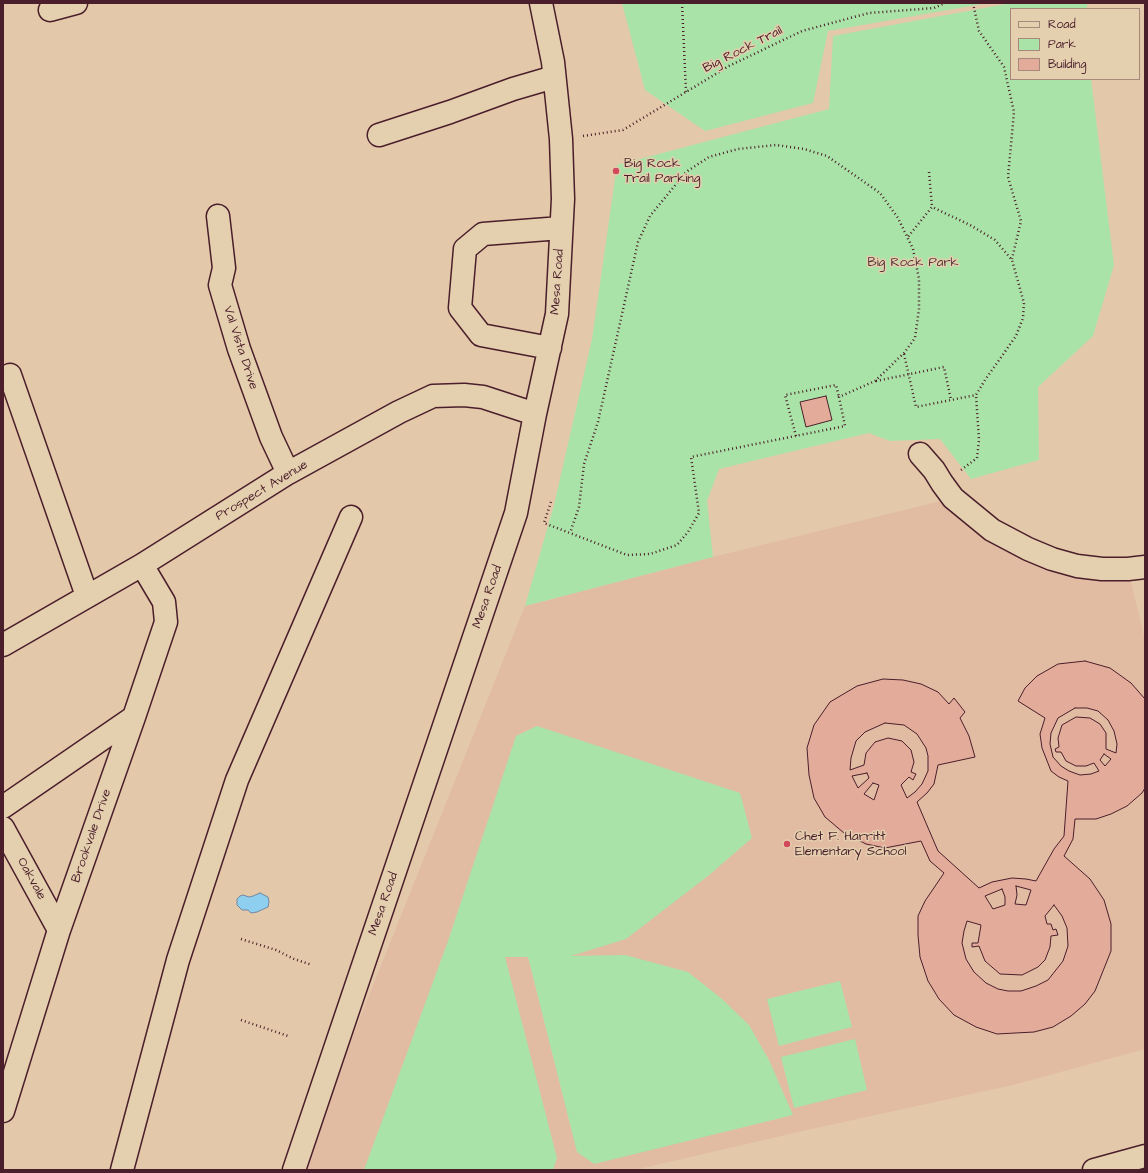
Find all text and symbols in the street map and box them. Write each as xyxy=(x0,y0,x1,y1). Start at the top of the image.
legend xyxy=(1010,8,1140,80)
text: Road xyxy=(1048,16,1076,33)
street label: Big Rock Trail xyxy=(701,23,785,77)
text: Park xyxy=(1048,36,1076,53)
text: Building xyxy=(1048,56,1086,73)
place label: Big Rock Trail Parking xyxy=(624,156,700,187)
marker: Big Rock Trail Parking xyxy=(611,166,621,176)
street label: Mesa Road xyxy=(548,249,568,315)
park label: Big Rock Park xyxy=(867,255,959,271)
street label: Val Vista Drive xyxy=(219,304,261,392)
street label: Prospect Avenue xyxy=(213,457,311,525)
street label: Mesa Road xyxy=(470,563,506,631)
street label: Brookvale Drive xyxy=(69,787,115,885)
place label: Chet F. Harritt Elementary School xyxy=(795,829,906,860)
marker: Chet F. Harritt Elementary School xyxy=(782,839,792,849)
street label: Oakvale xyxy=(13,855,49,903)
street label: Mesa Road xyxy=(366,870,402,938)

